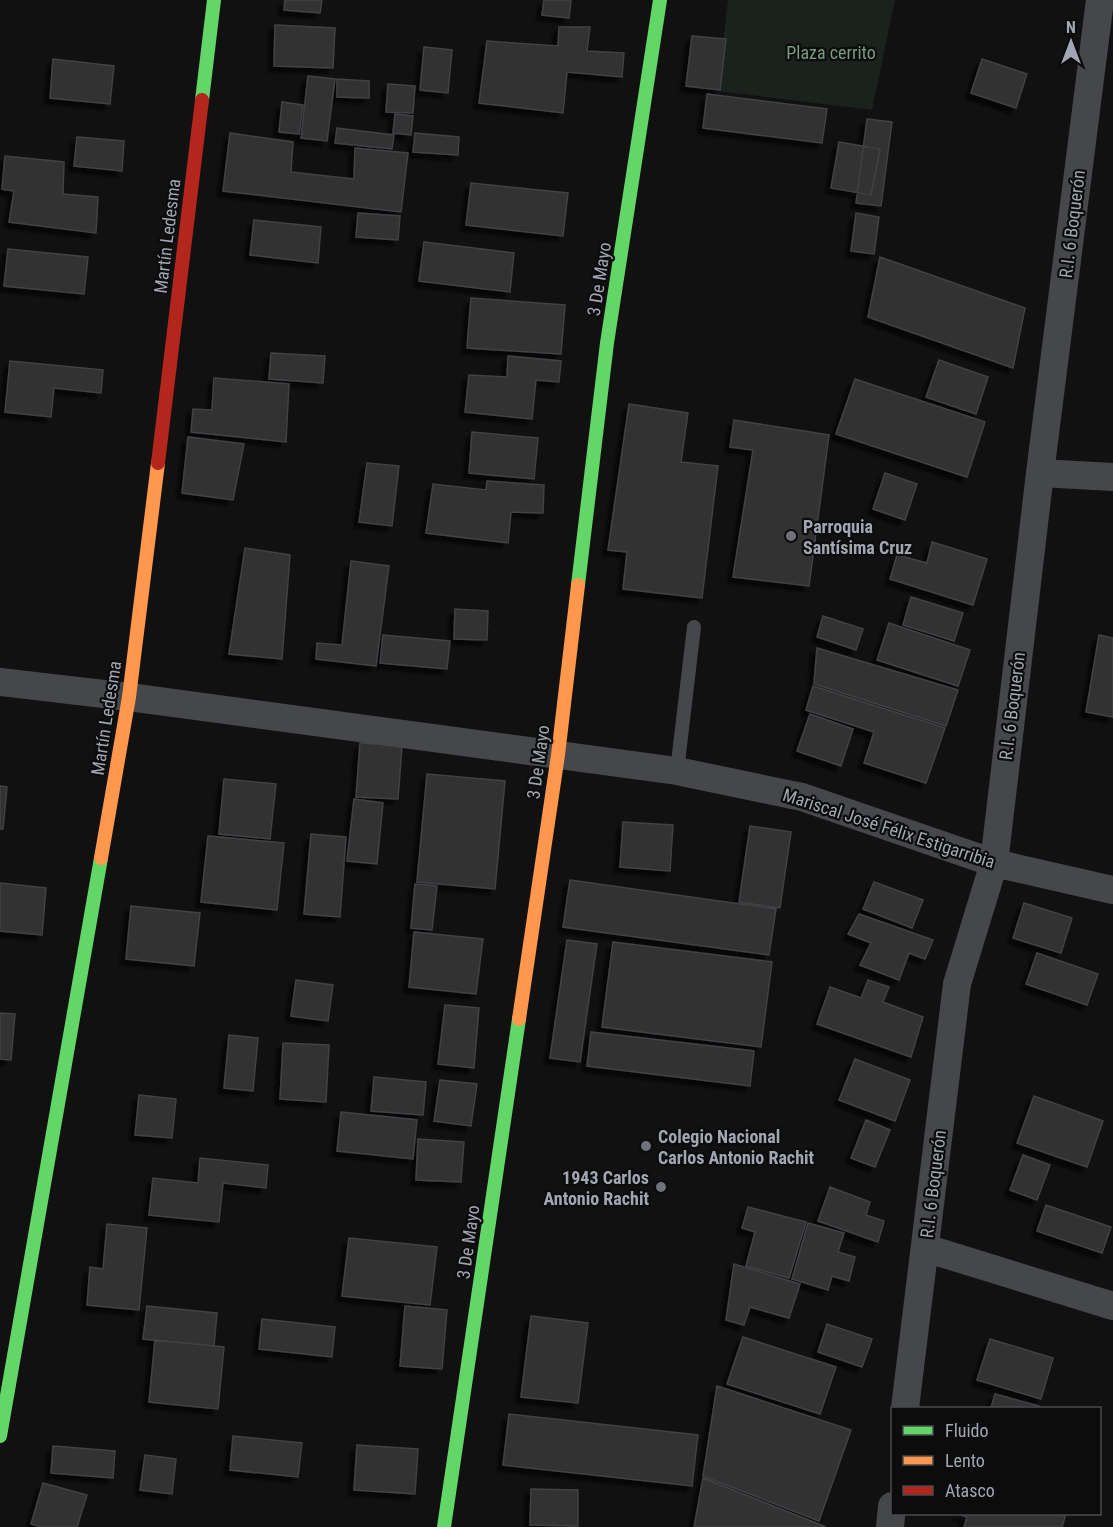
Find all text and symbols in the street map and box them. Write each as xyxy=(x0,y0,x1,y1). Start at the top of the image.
north arrow xyxy=(1041,12,1101,72)
text: N xyxy=(1066,18,1076,37)
park label: Plaza cerrito xyxy=(786,42,876,63)
street label: R.I. 6 Boquerón xyxy=(1055,169,1089,279)
street label: Martín Ledesma xyxy=(150,177,184,295)
street label: 3 De Mayo xyxy=(583,241,615,317)
place label: Parroquia Santísima Cruz xyxy=(803,516,912,558)
marker: Parroquia Santísima Cruz xyxy=(784,529,798,543)
street label: R.I. 6 Boquerón xyxy=(995,651,1029,761)
street label: Martín Ledesma xyxy=(87,659,125,777)
street label: 3 De Mayo xyxy=(522,724,554,800)
street label: Mariscal José Félix Estigarribia xyxy=(780,784,998,872)
place label: Colegio Nacional Carlos Antonio Rachit xyxy=(658,1126,815,1168)
street label: R.I. 6 Boquerón xyxy=(916,1129,950,1239)
marker: Colegio Nacional Carlos Antonio Rachit xyxy=(639,1139,653,1153)
place label: 1943 Carlos Antonio Rachit xyxy=(543,1167,649,1209)
marker: 1943 Carlos Antonio Rachit xyxy=(654,1180,668,1194)
street label: 3 De Mayo xyxy=(452,1204,484,1280)
legend xyxy=(891,1407,1101,1515)
text: Fluido xyxy=(945,1420,989,1441)
text: Lento xyxy=(945,1450,985,1471)
text: Atasco xyxy=(945,1480,995,1501)

